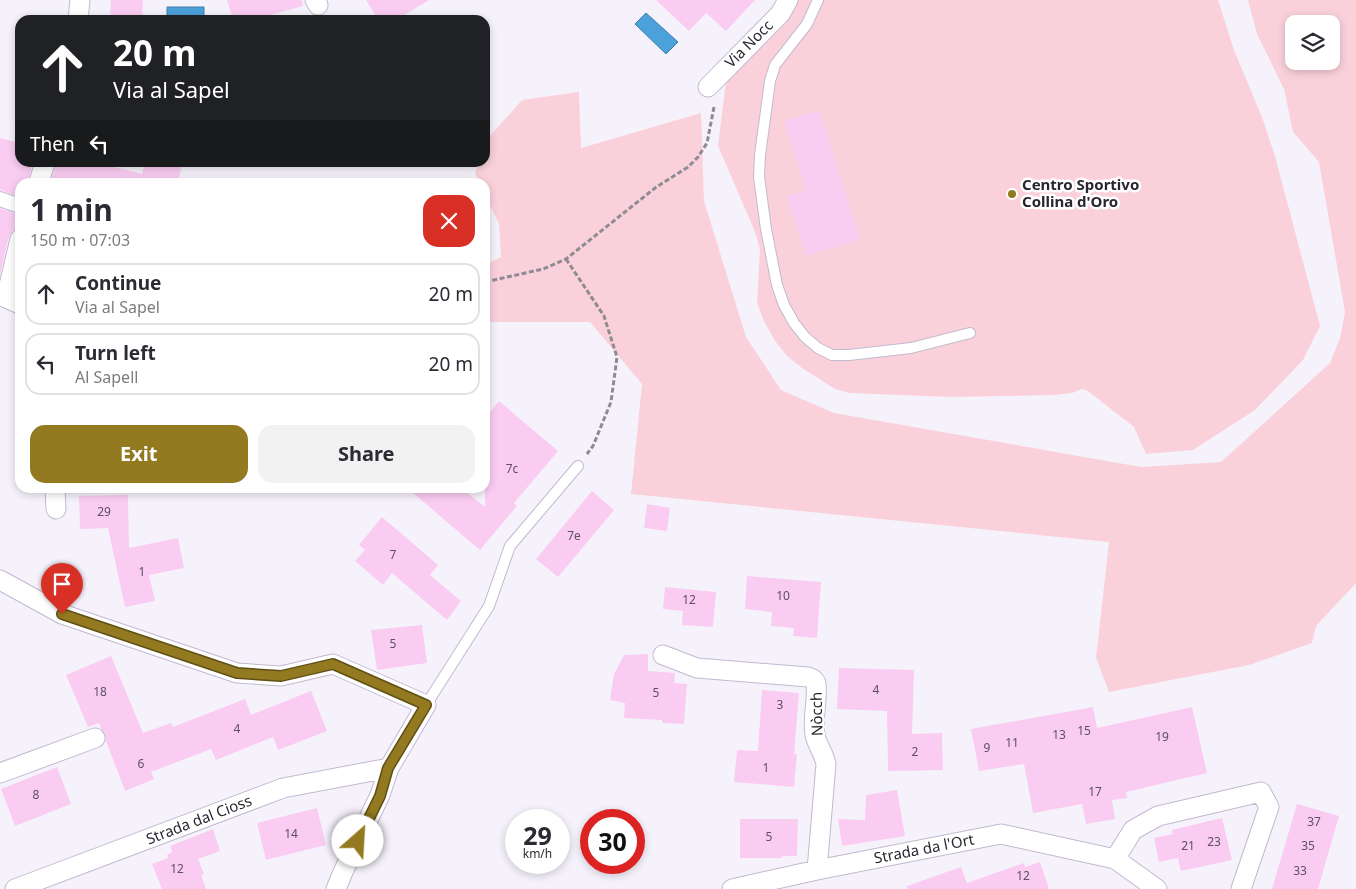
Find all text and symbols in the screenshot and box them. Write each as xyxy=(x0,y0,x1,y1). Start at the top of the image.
street label: Via Nocc xyxy=(720,15,777,72)
map controls xyxy=(1285,15,1340,70)
button: layers xyxy=(1285,15,1340,70)
text: 20 m xyxy=(113,29,196,76)
icon: ahead xyxy=(30,35,95,100)
text: Via al Sapel xyxy=(113,74,230,104)
icon: left xyxy=(85,130,113,158)
text: Then xyxy=(30,131,75,157)
place label: Centro Sportivo Collina d'Oro xyxy=(1022,174,1139,211)
marker: Centro Sportivo Collina d'Oro xyxy=(1006,188,1018,200)
text: 1 min xyxy=(30,189,113,230)
button: close xyxy=(423,195,475,247)
text: 150 m · 07:03 xyxy=(30,229,130,251)
text: Continue xyxy=(75,270,161,296)
icon: ahead xyxy=(32,280,60,308)
text: 20 m xyxy=(429,281,473,307)
text: Via al Sapel xyxy=(75,296,160,318)
text: Turn left xyxy=(75,340,156,366)
icon: left xyxy=(32,350,60,378)
text: 20 m xyxy=(429,351,473,377)
text: Al Sapell xyxy=(75,366,138,388)
button: Exit xyxy=(30,425,248,483)
button: Share xyxy=(258,425,475,483)
house number: 7c xyxy=(506,460,519,477)
house number: 29 xyxy=(97,503,111,520)
house number: 7e xyxy=(567,527,581,544)
house number: 7 xyxy=(390,546,397,563)
pin xyxy=(41,563,83,614)
house number: 1 xyxy=(139,563,145,580)
icon: arrive xyxy=(48,570,76,598)
house number: 10 xyxy=(776,587,790,604)
house number: 12 xyxy=(682,591,696,608)
house number: 5 xyxy=(390,635,397,652)
house number: 4 xyxy=(873,681,880,698)
house number: 18 xyxy=(93,683,107,700)
house number: 5 xyxy=(653,684,660,701)
street label: Nòcch xyxy=(806,692,826,736)
house number: 3 xyxy=(777,696,784,713)
house number: 4 xyxy=(234,720,241,737)
house number: 15 xyxy=(1077,722,1091,739)
house number: 13 xyxy=(1052,726,1066,743)
house number: 19 xyxy=(1155,728,1169,745)
house number: 11 xyxy=(1005,734,1019,751)
house number: 9 xyxy=(984,739,991,756)
house number: 2 xyxy=(912,743,919,760)
house number: 6 xyxy=(138,755,145,772)
house number: 1 xyxy=(763,759,769,776)
house number: 17 xyxy=(1088,783,1102,800)
house number: 8 xyxy=(33,786,40,803)
street label: Strada dal Cioss xyxy=(143,790,254,848)
speed limit sign: 30 xyxy=(580,809,645,874)
house number: 37 xyxy=(1307,813,1321,830)
position arrow xyxy=(331,814,383,866)
text: 29 xyxy=(523,818,552,852)
house number: 14 xyxy=(284,825,298,842)
house number: 5 xyxy=(766,828,773,845)
street label: Strada da l'Ort xyxy=(872,828,976,868)
house number: 23 xyxy=(1207,833,1221,850)
house number: 21 xyxy=(1181,837,1195,854)
house number: 35 xyxy=(1301,837,1315,854)
text: km/h xyxy=(523,845,552,862)
house number: 12 xyxy=(170,860,184,877)
house number: 33 xyxy=(1293,862,1307,879)
house number: 12 xyxy=(1016,867,1030,884)

